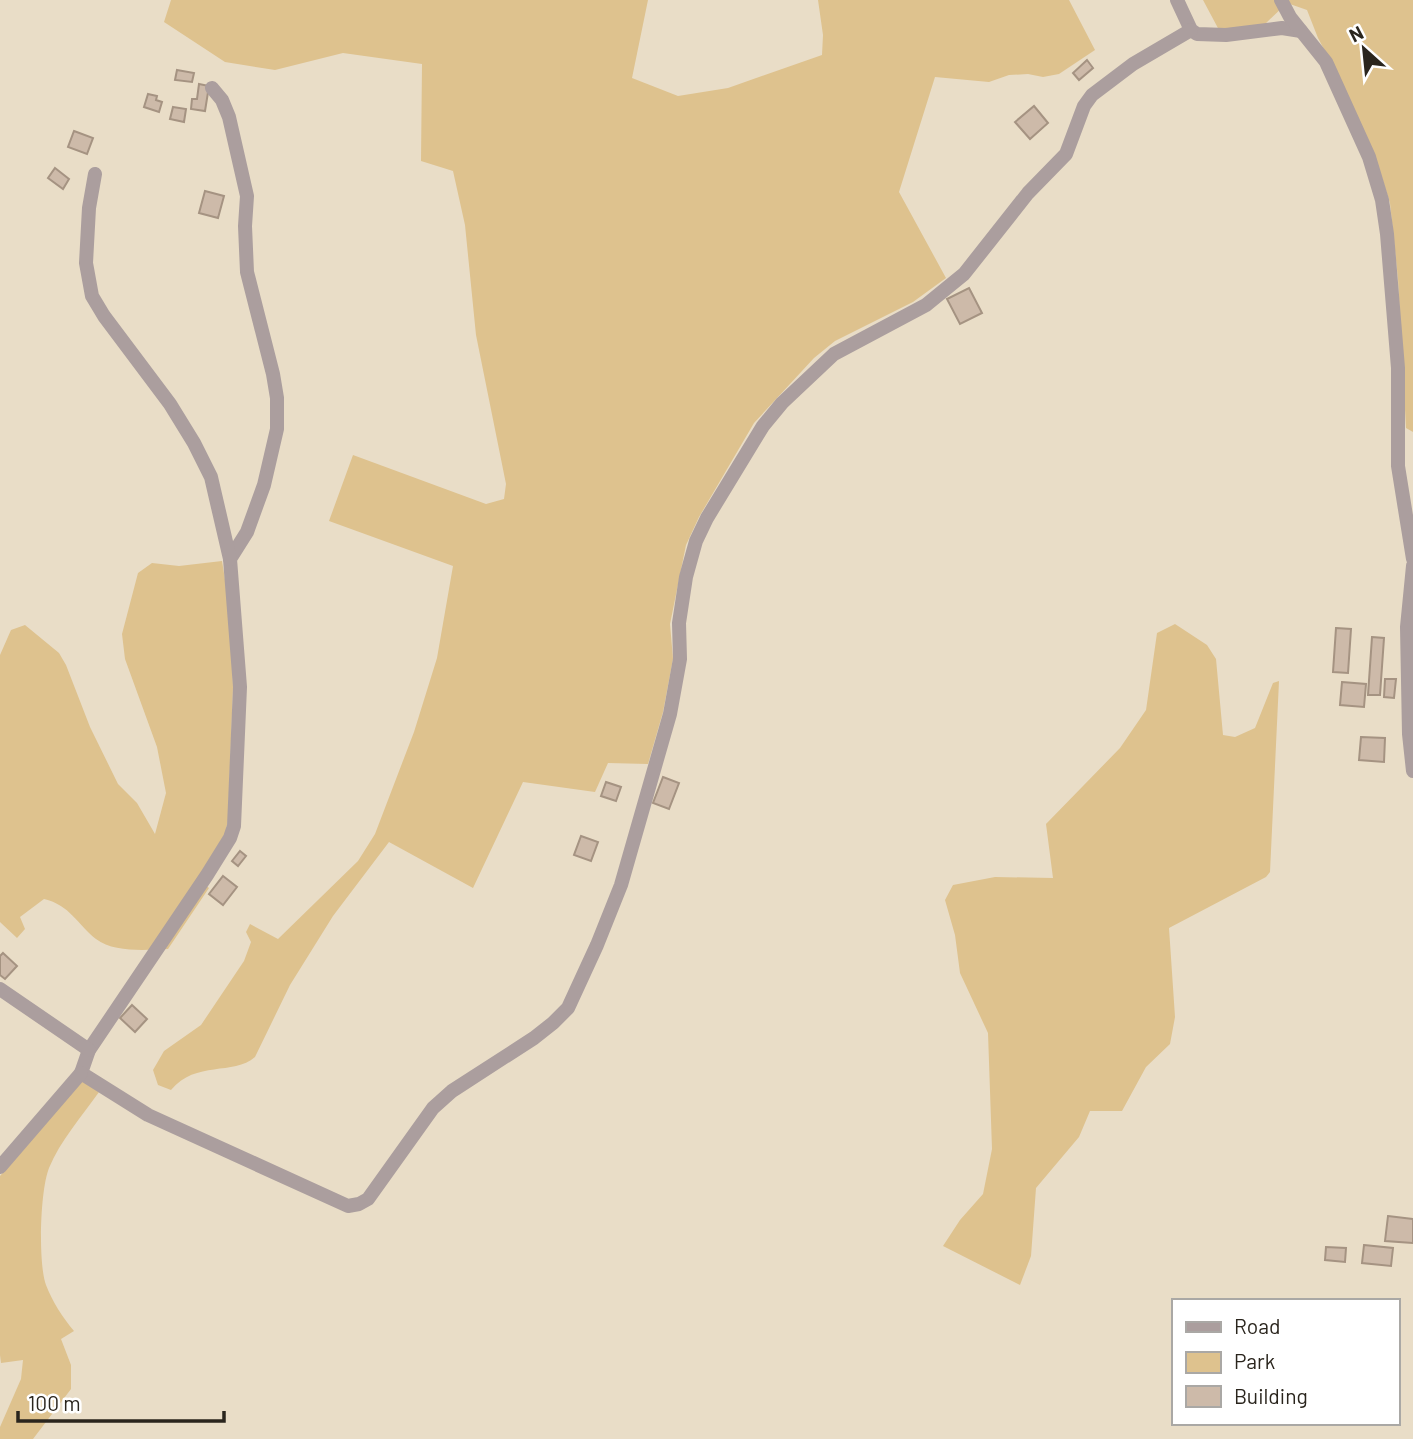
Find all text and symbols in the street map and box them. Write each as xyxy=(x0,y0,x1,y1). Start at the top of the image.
north arrow xyxy=(1329,14,1399,84)
text: N xyxy=(1345,20,1367,47)
legend xyxy=(1172,1299,1399,1425)
text: Road xyxy=(1234,1313,1280,1338)
text: Park xyxy=(1234,1348,1275,1373)
scale bar xyxy=(18,1380,224,1424)
text: Building xyxy=(1234,1383,1308,1408)
text: 100 m xyxy=(28,1390,81,1415)

